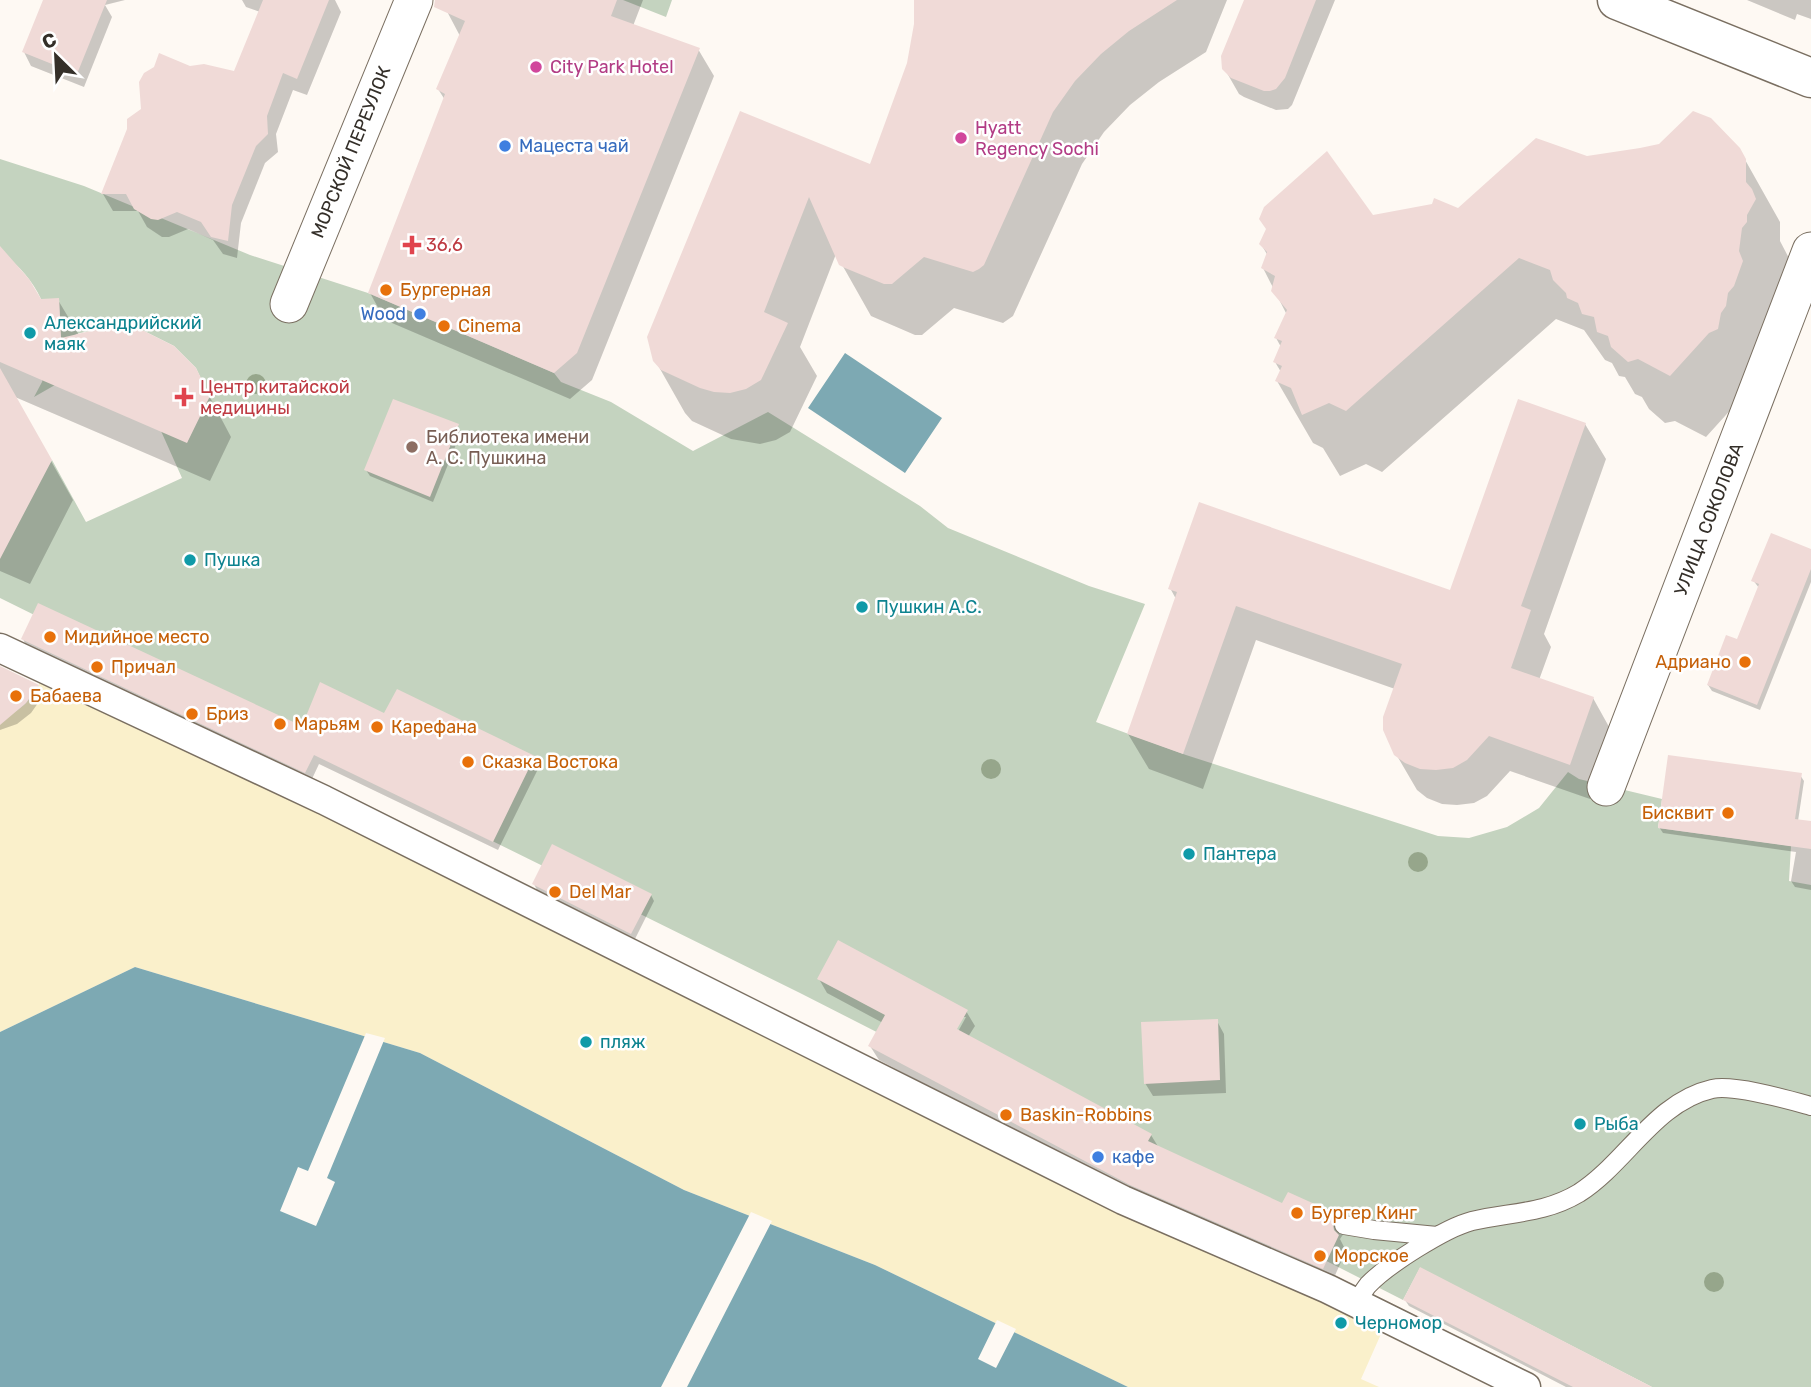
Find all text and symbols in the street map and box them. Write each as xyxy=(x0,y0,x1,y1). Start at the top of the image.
north arrow xyxy=(21,21,91,91)
text: С xyxy=(39,28,60,54)
place label: City Park Hotel xyxy=(550,56,674,78)
marker: City Park Hotel xyxy=(528,59,544,75)
street label: МОРСКОЙ ПЕРЕУЛОК xyxy=(306,63,396,241)
place label: Hyatt Regency Sochi xyxy=(975,117,1099,160)
marker: Hyatt Regency Sochi xyxy=(953,130,969,146)
place label: Мацеста чай xyxy=(519,135,629,157)
marker: Мацеста чай xyxy=(497,138,513,154)
place label: 36,6 xyxy=(426,234,463,256)
marker: 36,6 xyxy=(404,237,420,253)
place label: Бургерная xyxy=(400,279,491,301)
marker: Бургерная xyxy=(378,282,394,298)
place label: Wood xyxy=(361,303,406,325)
marker: Wood xyxy=(412,306,428,322)
place label: Александрийский маяк xyxy=(44,312,202,355)
place label: Cinema xyxy=(458,315,521,337)
marker: Cinema xyxy=(436,318,452,334)
marker: Александрийский маяк xyxy=(22,325,38,341)
place label: Центр китайской медицины xyxy=(200,376,350,419)
marker: Центр китайской медицины xyxy=(174,387,194,407)
place label: Библиотека имени А. С. Пушкина xyxy=(426,426,589,469)
marker: Библиотека имени А. С. Пушкина xyxy=(404,439,420,455)
street label: УЛИЦА СОКОЛОВА xyxy=(1670,440,1748,598)
place label: Пушка xyxy=(204,549,260,571)
marker: Пушка xyxy=(182,552,198,568)
place label: Пушкин А.С. xyxy=(876,596,982,618)
marker: Пушкин А.С. xyxy=(854,599,870,615)
place label: Мидийное место xyxy=(64,626,210,648)
marker: Мидийное место xyxy=(42,629,58,645)
place label: Адриано xyxy=(1655,651,1731,673)
marker: Адриано xyxy=(1737,654,1753,670)
place label: Причал xyxy=(111,656,176,678)
marker: Причал xyxy=(89,659,105,675)
place label: Бабаева xyxy=(30,685,102,707)
marker: Бабаева xyxy=(8,688,24,704)
place label: Бриз xyxy=(206,703,248,725)
marker: Бриз xyxy=(184,706,200,722)
place label: Марьям xyxy=(294,713,360,735)
marker: Марьям xyxy=(272,716,288,732)
place label: Карефана xyxy=(391,716,477,738)
marker: Карефана xyxy=(369,719,385,735)
place label: Сказка Востока xyxy=(482,751,618,773)
marker: Сказка Востока xyxy=(460,754,476,770)
place label: Бисквит xyxy=(1642,802,1714,824)
marker: Бисквит xyxy=(1720,805,1736,821)
place label: Пантера xyxy=(1203,843,1277,865)
marker: Пантера xyxy=(1181,846,1197,862)
place label: Del Mar xyxy=(569,881,631,903)
marker: Del Mar xyxy=(547,884,563,900)
place label: пляж xyxy=(600,1031,645,1053)
marker: пляж xyxy=(578,1034,594,1050)
place label: Baskin-Robbins xyxy=(1020,1104,1152,1126)
marker: Baskin-Robbins xyxy=(998,1107,1014,1123)
place label: Рыба xyxy=(1594,1113,1639,1135)
marker: Рыба xyxy=(1572,1116,1588,1132)
place label: кафе xyxy=(1112,1146,1155,1168)
marker: кафе xyxy=(1090,1149,1106,1165)
place label: Бургер Кинг xyxy=(1311,1202,1417,1224)
marker: Бургер Кинг xyxy=(1289,1205,1305,1221)
place label: Морское xyxy=(1334,1245,1409,1267)
marker: Морское xyxy=(1312,1248,1328,1264)
place label: Черномор xyxy=(1355,1312,1442,1334)
marker: Черномор xyxy=(1333,1315,1349,1331)

